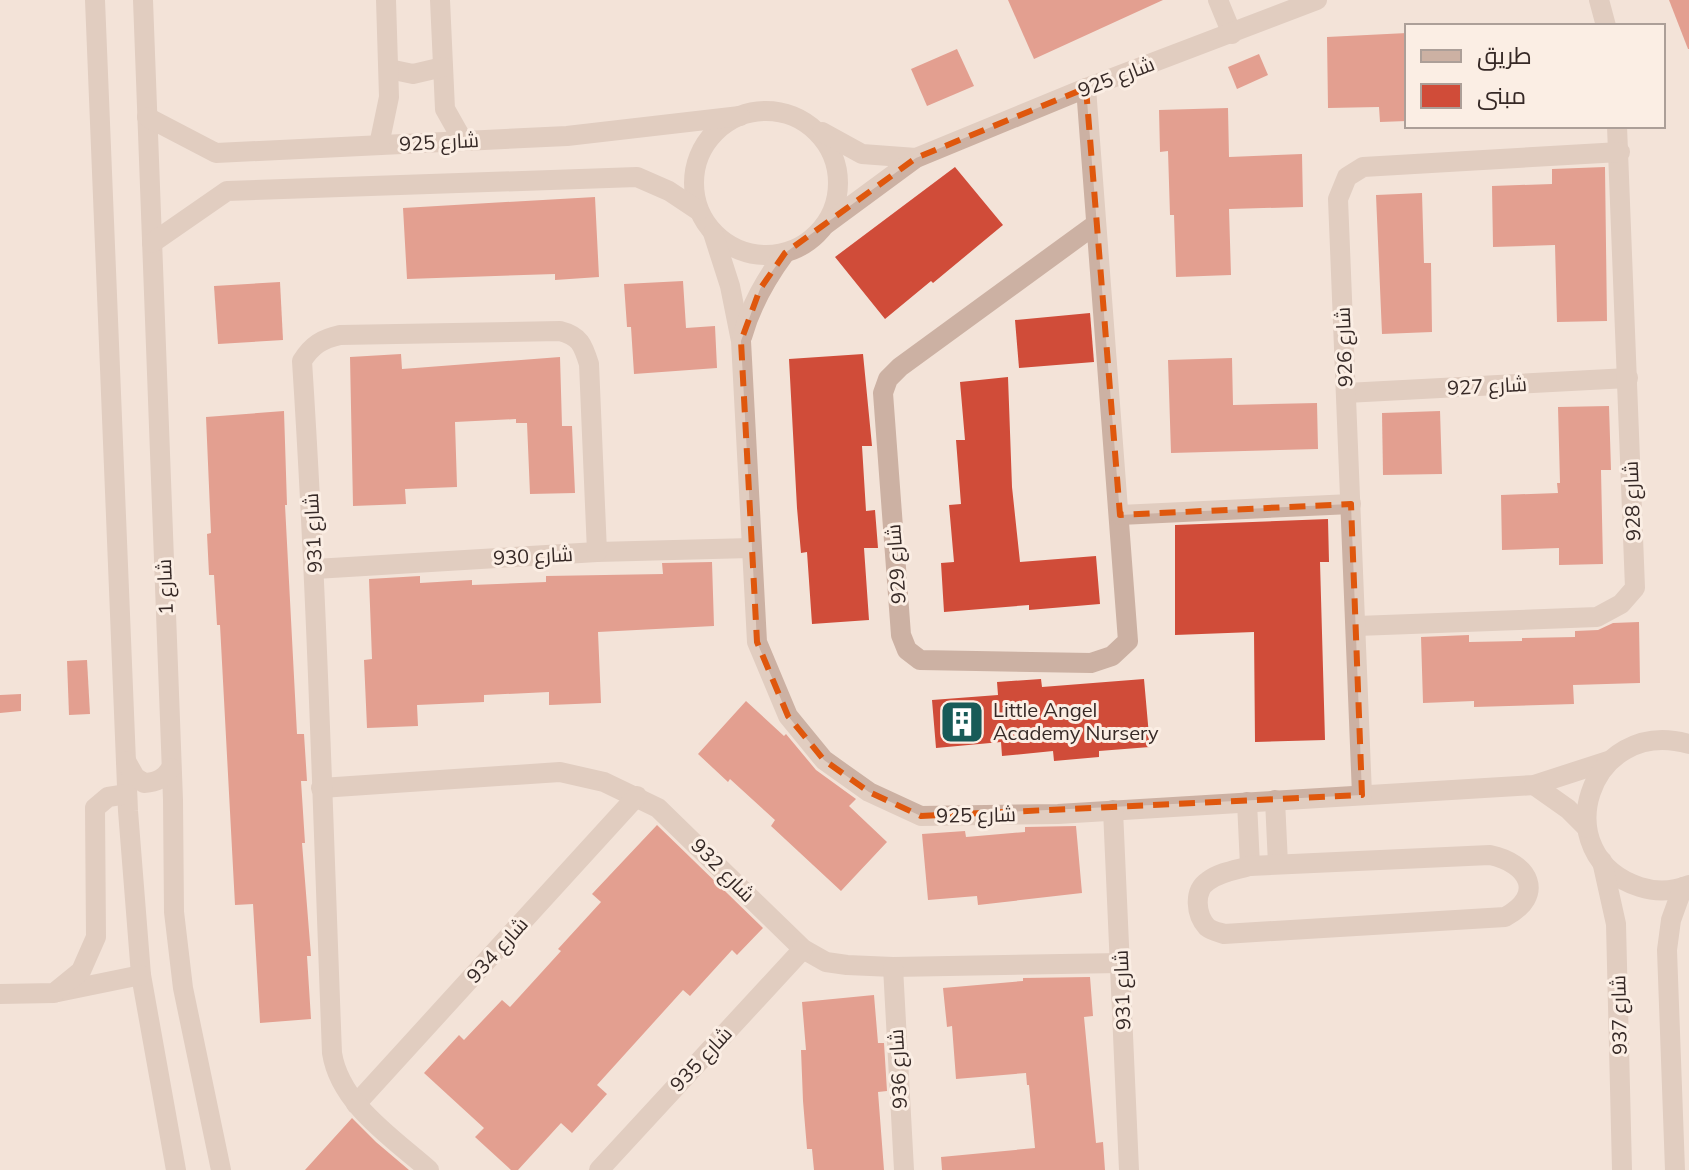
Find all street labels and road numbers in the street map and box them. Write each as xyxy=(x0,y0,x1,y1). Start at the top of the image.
street label: شارع 925 xyxy=(1074,51,1158,104)
street label: شارع 925 xyxy=(398,127,480,158)
street label: شارع 926 xyxy=(1330,307,1359,387)
street label: شارع 927 xyxy=(1446,371,1528,402)
street label: شارع 928 xyxy=(1618,461,1647,541)
street label: شارع 931 xyxy=(298,492,329,574)
street label: شارع 929 xyxy=(880,523,913,605)
street label: شارع 930 xyxy=(492,541,574,572)
street label: شارع 1 xyxy=(151,559,180,615)
street label: شارع 925 xyxy=(936,801,1016,830)
street label: شارع 932 xyxy=(685,833,760,908)
street label: شارع 934 xyxy=(461,912,534,989)
street label: شارع 931 xyxy=(1108,950,1137,1030)
street label: شارع 937 xyxy=(1605,975,1634,1055)
street label: شارع 935 xyxy=(664,1021,739,1098)
street label: شارع 936 xyxy=(883,1028,914,1110)

